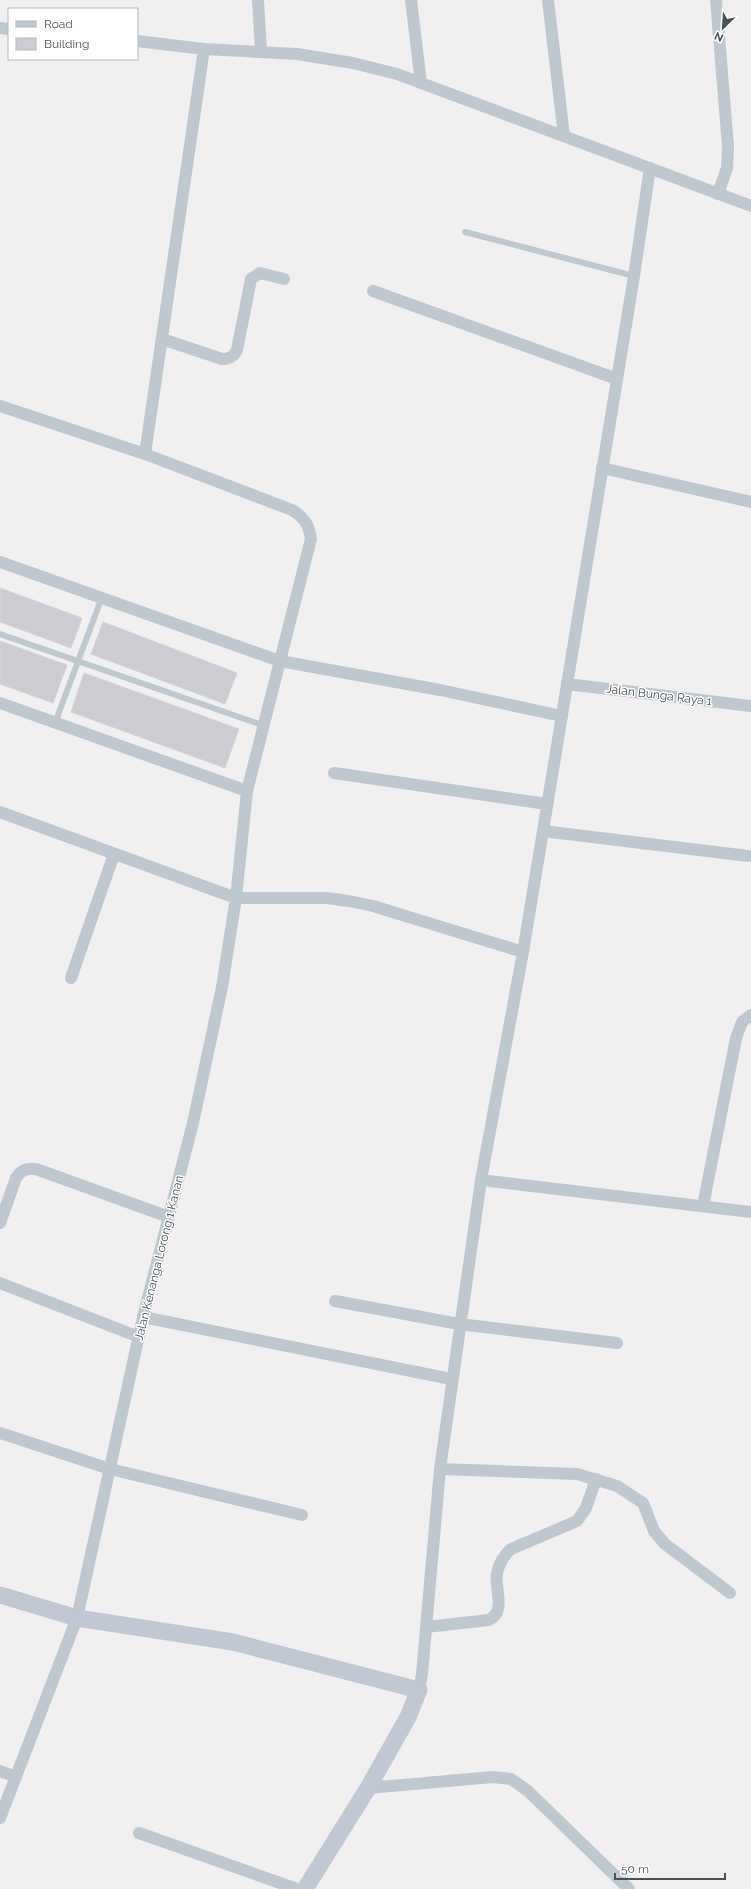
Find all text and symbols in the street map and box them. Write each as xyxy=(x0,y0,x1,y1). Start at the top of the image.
legend xyxy=(8,8,138,60)
north arrow xyxy=(703,8,743,48)
text: Road xyxy=(44,17,73,31)
text: N xyxy=(712,29,726,44)
text: Building xyxy=(44,37,90,51)
street label: Jalan Bunga Raya 1 xyxy=(605,682,713,708)
street label: Jalan Kenanga Lorong 1 Kanan xyxy=(132,1174,186,1342)
scale bar xyxy=(615,1855,725,1881)
text: 50 m xyxy=(621,1862,649,1876)

